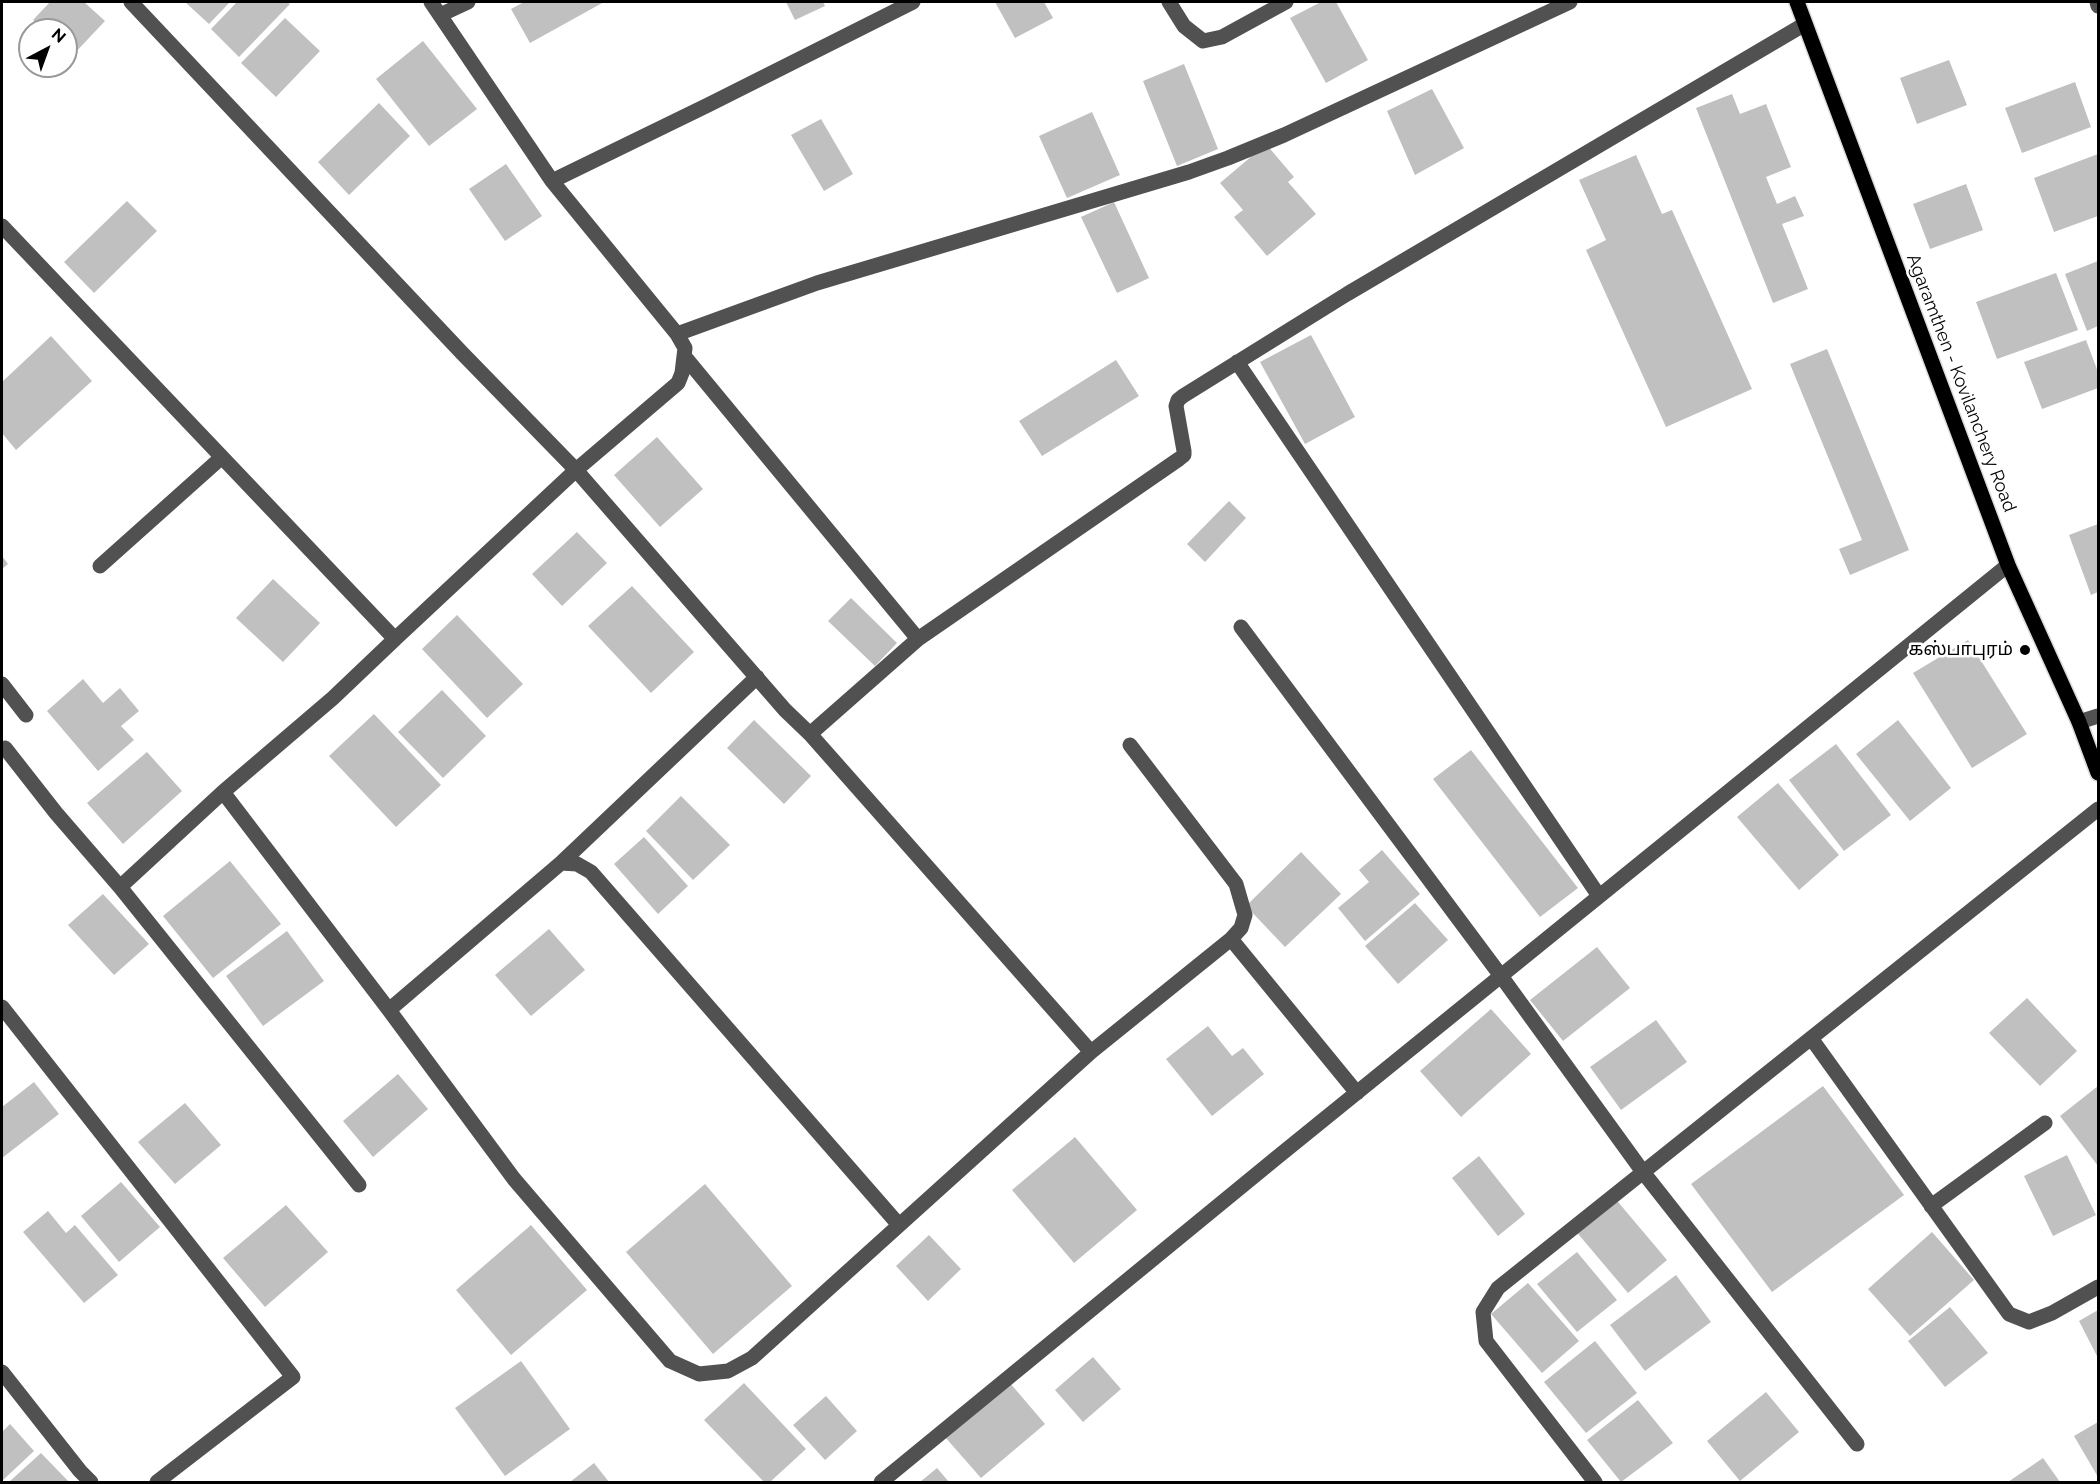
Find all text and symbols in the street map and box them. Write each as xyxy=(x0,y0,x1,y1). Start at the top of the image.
north arrow xyxy=(18,18,78,78)
text: N xyxy=(48,24,70,47)
street label: Agaramthen - Kovilanchery Road xyxy=(1902,251,2020,515)
place label: கஸ்பாபுரம் xyxy=(1909,639,2013,661)
marker: கஸ்பாபுரம் xyxy=(2018,643,2032,657)

